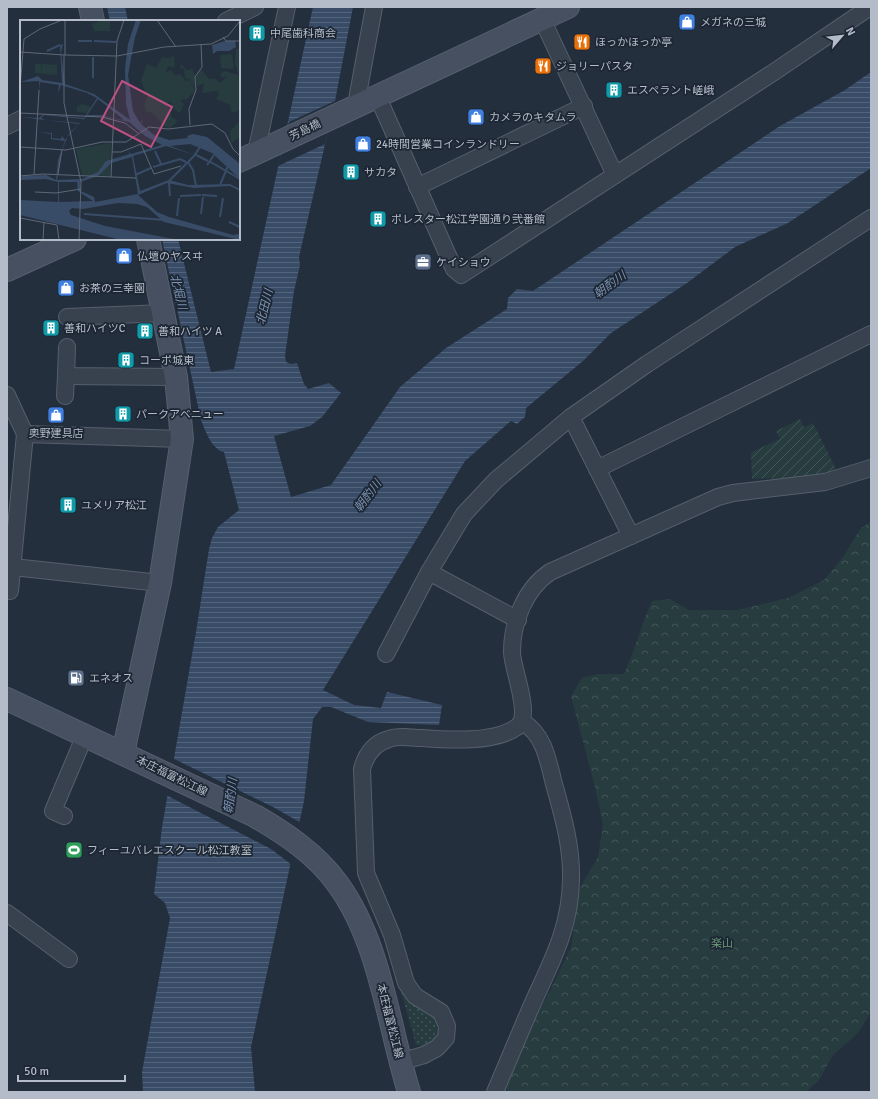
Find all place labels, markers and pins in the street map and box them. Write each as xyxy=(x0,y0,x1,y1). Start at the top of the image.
shop icon: メガネの三城 xyxy=(677,12,697,32)
place label: メガネの三城 xyxy=(700,16,766,29)
building icon: 中尾歯科商会 xyxy=(247,23,267,43)
place label: 中尾歯科商会 xyxy=(270,27,336,40)
restaurant icon: ほっかほっか亭 xyxy=(572,32,592,52)
place label: ほっかほっか亭 xyxy=(595,36,672,49)
restaurant icon: ジョリーパスタ xyxy=(533,56,553,76)
place label: ジョリーパスタ xyxy=(556,60,633,73)
building icon: エスペラント嵯峨 xyxy=(604,80,624,100)
place label: エスペラント嵯峨 xyxy=(627,84,714,97)
shop icon: カメラのキタムラ xyxy=(466,107,486,127)
place label: カメラのキタムラ xyxy=(489,111,576,124)
shop icon: 24時間営業コインランドリー xyxy=(353,134,373,154)
place label: 24時間営業コインランドリー xyxy=(376,138,520,151)
building icon: サカタ xyxy=(341,162,361,182)
place label: サカタ xyxy=(364,166,397,179)
building icon: ポレスター松江学園通り弐番館 xyxy=(368,209,388,229)
place label: ポレスター松江学園通り弐番館 xyxy=(391,213,545,226)
shop icon: 仏壇のヤスヰ xyxy=(114,246,134,266)
place label: 仏壇のヤスヰ xyxy=(137,250,203,263)
office icon: ケイショウ xyxy=(413,252,433,272)
place label: ケイショウ xyxy=(436,256,491,269)
shop icon: お茶の三幸園 xyxy=(56,278,76,298)
place label: お茶の三幸園 xyxy=(79,282,145,295)
building icon: 善和ハイツC xyxy=(41,318,61,338)
building icon: 善和ハイツ A xyxy=(135,321,155,341)
place label: 善和ハイツC xyxy=(64,322,126,335)
place label: 善和ハイツ A xyxy=(158,325,222,338)
building icon: コーポ城東 xyxy=(116,350,136,370)
place label: コーポ城東 xyxy=(139,354,194,367)
building icon: パークアベニュー xyxy=(113,404,133,424)
shop icon: 奥野建具店 xyxy=(46,405,66,425)
place label: パークアベニュー xyxy=(136,408,224,421)
place label: 奥野建具店 xyxy=(29,427,84,440)
building icon: ユメリア松江 xyxy=(58,495,78,515)
place label: ユメリア松江 xyxy=(81,499,147,512)
fuel station icon: エネオス xyxy=(66,668,86,688)
place label: エネオス xyxy=(89,672,133,685)
sports icon: フィーユバレエスクール松江教室 xyxy=(64,840,84,860)
place label: フィーユバレエスクール松江教室 xyxy=(87,844,252,857)

